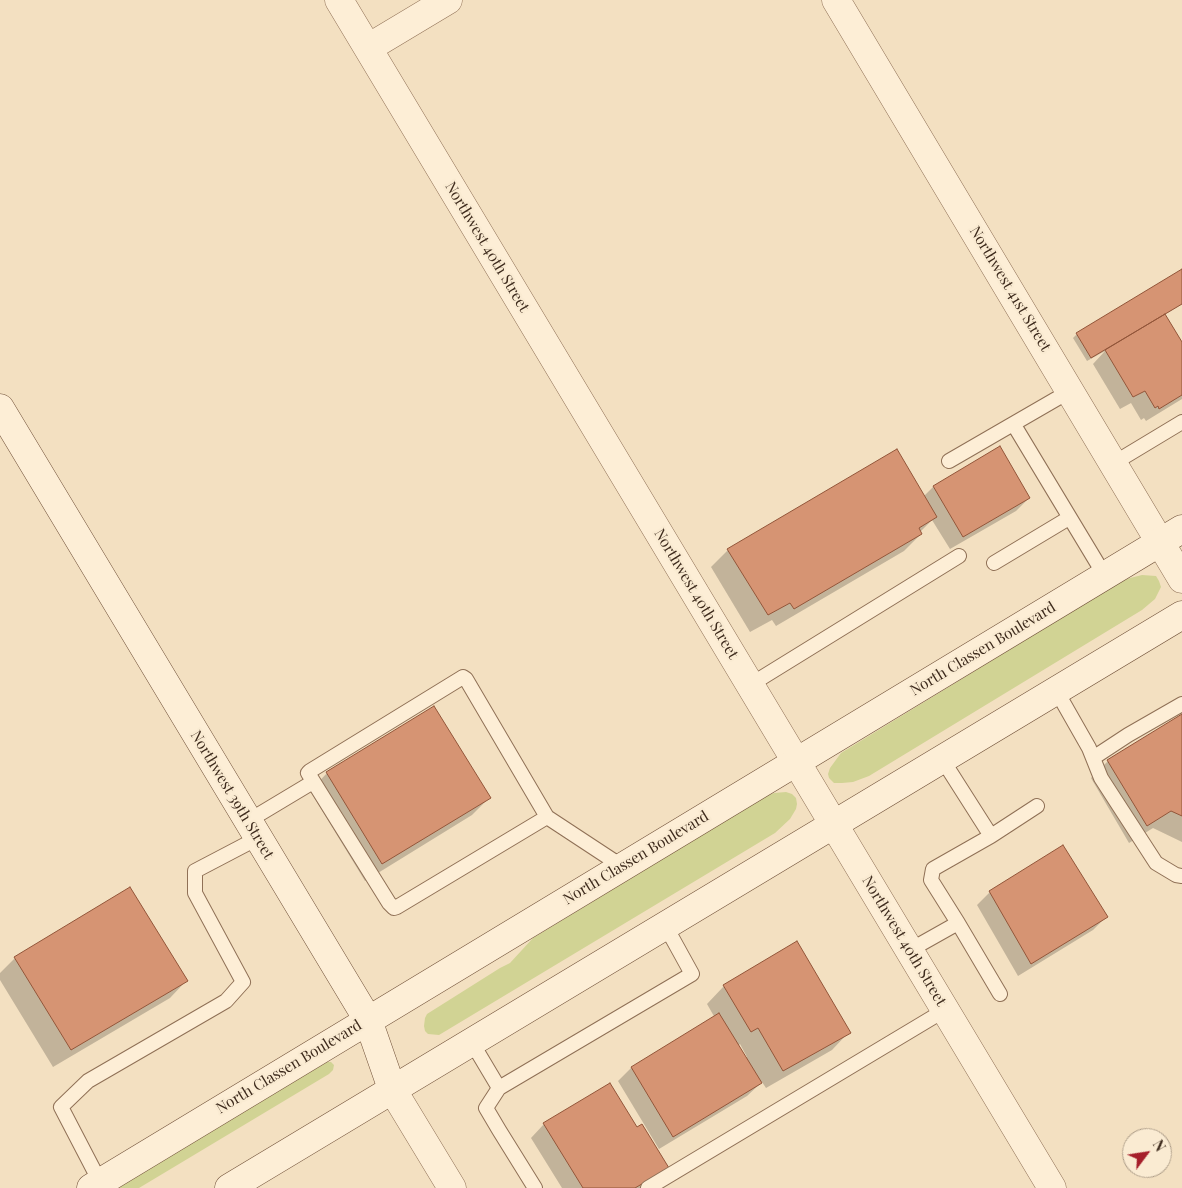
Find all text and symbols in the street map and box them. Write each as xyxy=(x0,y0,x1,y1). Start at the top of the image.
street label: Northwest 40th Street xyxy=(441,179,533,315)
street label: Northwest 41st Street xyxy=(965,223,1055,355)
street label: Northwest 40th Street xyxy=(650,526,742,662)
street label: North Classen Boulevard xyxy=(907,598,1059,700)
street label: Northwest 39th Street xyxy=(187,728,277,862)
street label: North Classen Boulevard xyxy=(560,807,712,909)
street label: Northwest 40th Street xyxy=(858,873,950,1009)
street label: North Classen Boulevard xyxy=(213,1016,365,1118)
north arrow xyxy=(1122,1128,1172,1178)
text: N xyxy=(1149,1136,1170,1155)

